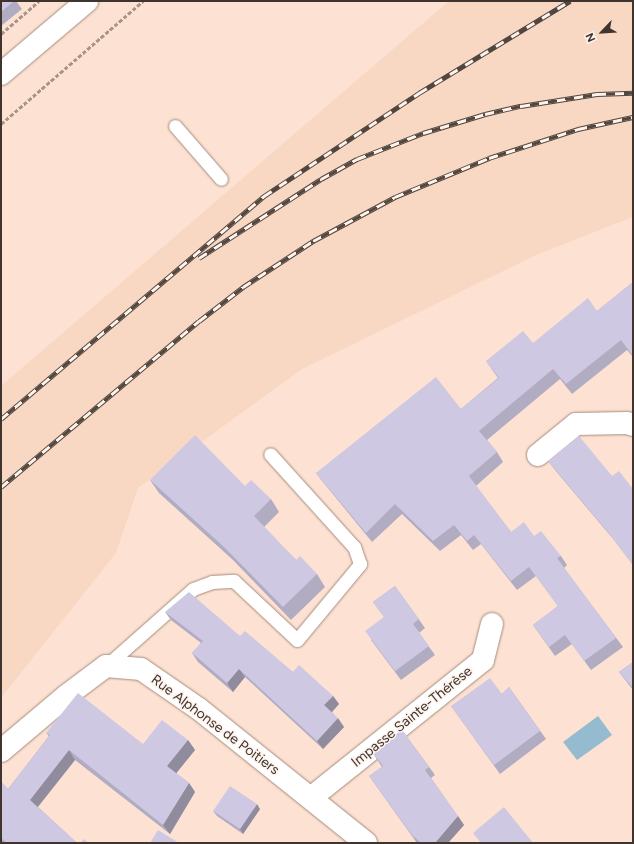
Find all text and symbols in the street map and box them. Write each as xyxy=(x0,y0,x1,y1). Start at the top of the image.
north arrow xyxy=(582,12,622,52)
text: N xyxy=(583,31,598,44)
street label: Impasse Sainte-Thérèse xyxy=(348,663,476,771)
street label: Rue Alphonse de Poitiers xyxy=(148,671,282,779)

